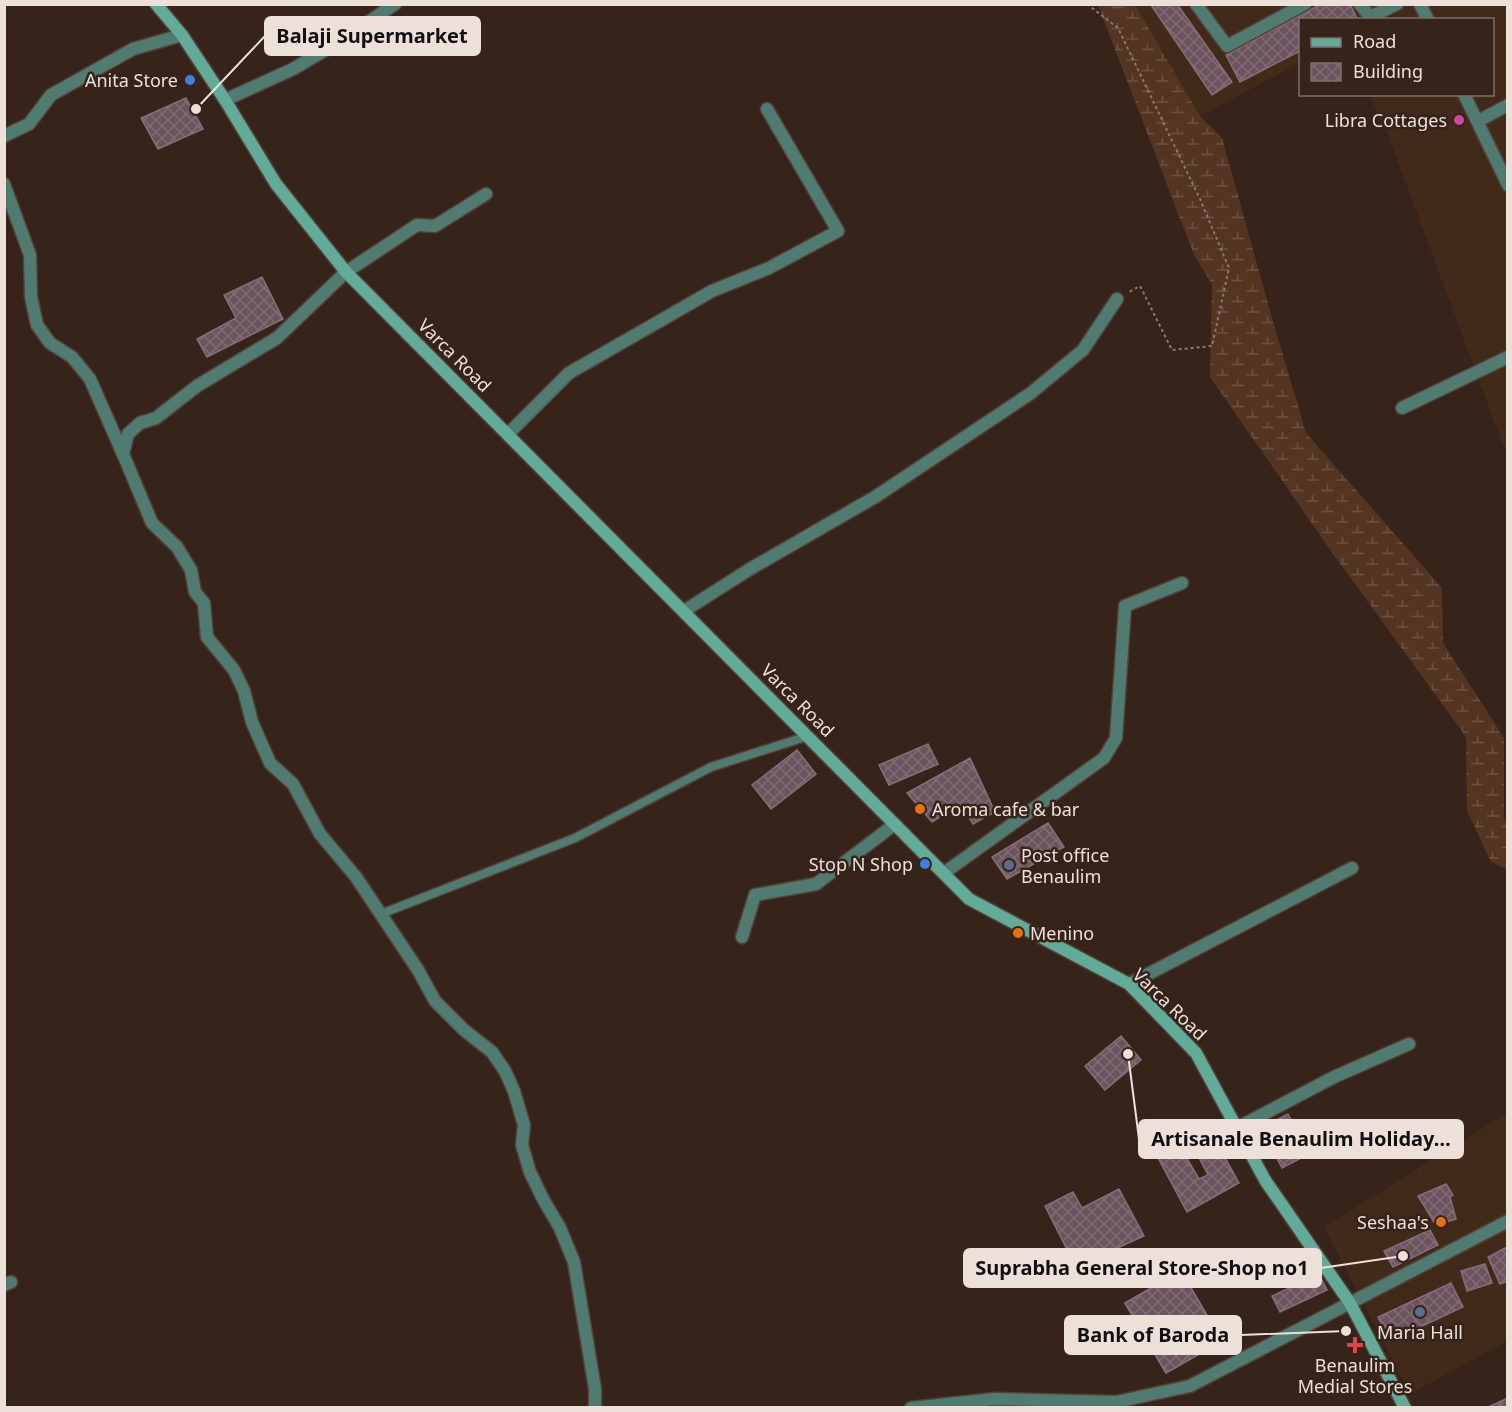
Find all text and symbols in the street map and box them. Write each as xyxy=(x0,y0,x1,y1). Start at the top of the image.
callout: Balaji Supermarket xyxy=(265,17,480,55)
legend xyxy=(1299,18,1494,96)
text: Balaji Supermarket xyxy=(276,22,468,49)
text: Road xyxy=(1353,29,1396,53)
text: Building xyxy=(1353,59,1423,83)
place label: Anita Store xyxy=(85,68,178,92)
marker: Anita Store xyxy=(183,73,197,87)
place label: Libra Cottages xyxy=(1325,108,1447,132)
marker: Libra Cottages xyxy=(1452,113,1466,127)
street label: Varca Road xyxy=(413,313,497,397)
street label: Varca Road xyxy=(756,658,840,742)
place label: Aroma cafe & bar xyxy=(932,797,1080,821)
marker: Aroma cafe & bar xyxy=(913,802,927,816)
place label: Post office Benaulim xyxy=(1021,843,1109,888)
place label: Stop N Shop xyxy=(809,852,913,876)
marker: Stop N Shop xyxy=(918,857,932,871)
marker: Post office Benaulim xyxy=(1002,858,1016,872)
place label: Menino xyxy=(1030,921,1094,945)
marker: Menino xyxy=(1011,926,1025,940)
street label: Varca Road xyxy=(1128,963,1212,1045)
callout: Artisanale Benaulim Holiday… xyxy=(1139,1120,1463,1158)
text: Artisanale Benaulim Holiday… xyxy=(1151,1125,1451,1152)
place label: Seshaa's xyxy=(1357,1210,1429,1234)
marker: Seshaa's xyxy=(1434,1215,1448,1229)
callout: Suprabha General Store-Shop no1 xyxy=(964,1249,1321,1287)
text: Suprabha General Store-Shop no1 xyxy=(975,1254,1309,1281)
marker: Maria Hall xyxy=(1413,1305,1427,1319)
callout: Bank of Baroda xyxy=(1065,1316,1241,1354)
place label: Maria Hall xyxy=(1377,1320,1463,1344)
text: Bank of Baroda xyxy=(1077,1321,1229,1348)
marker: Benaulim Medial Stores xyxy=(1348,1338,1362,1352)
place label: Benaulim Medial Stores xyxy=(1298,1353,1412,1398)

